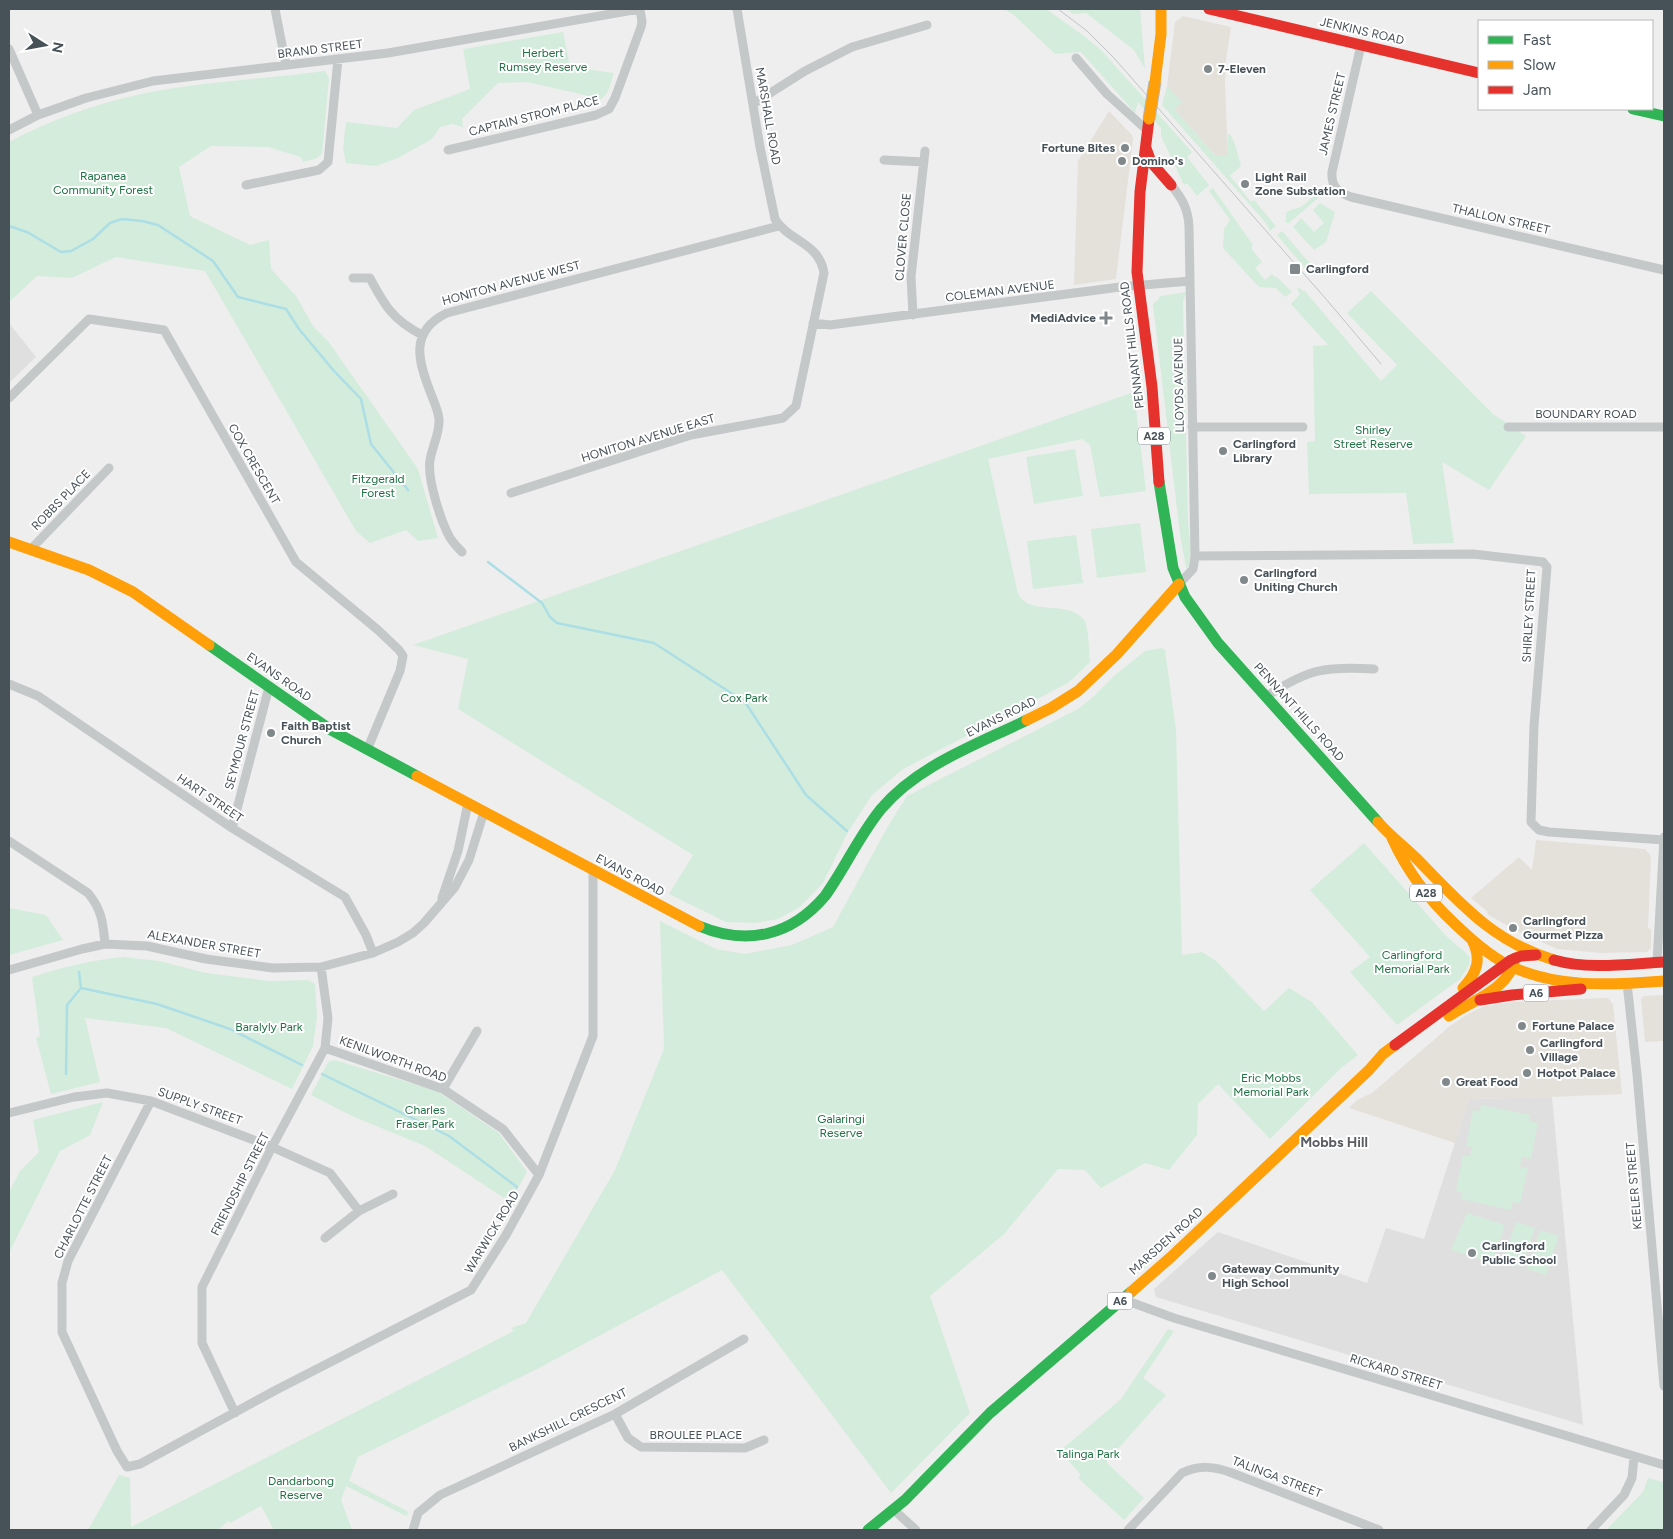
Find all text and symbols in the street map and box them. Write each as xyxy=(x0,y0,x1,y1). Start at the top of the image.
street label: JENKINS ROAD xyxy=(1319,15,1405,47)
north arrow xyxy=(20,20,70,70)
legend xyxy=(1478,20,1653,110)
text: Fast xyxy=(1523,31,1552,49)
street label: BRAND STREET xyxy=(277,37,364,61)
text: N xyxy=(48,40,67,54)
park label: Herbert Rumsey Reserve xyxy=(499,46,588,74)
text: Slow xyxy=(1523,56,1556,74)
place label: 7-Eleven xyxy=(1218,62,1266,76)
marker: 7-Eleven xyxy=(1202,63,1214,75)
street label: MARSHALL ROAD xyxy=(753,66,783,166)
street label: JAMES STREET xyxy=(1316,71,1348,157)
text: Jam xyxy=(1523,81,1551,99)
street label: CAPTAIN STROM PLACE xyxy=(467,93,601,139)
place label: Fortune Bites xyxy=(1042,141,1115,155)
marker: Fortune Bites xyxy=(1119,142,1131,154)
place label: Domino's xyxy=(1132,154,1184,168)
marker: Domino's xyxy=(1116,155,1128,167)
park label: Rapanea Community Forest xyxy=(53,169,154,197)
place label: Light Rail Zone Substation xyxy=(1255,170,1346,198)
marker: Light Rail Zone Substation xyxy=(1239,178,1251,190)
street label: CLOVER CLOSE xyxy=(892,192,914,282)
street label: THALLON STREET xyxy=(1451,201,1552,237)
street label: HONITON AVENUE WEST xyxy=(440,258,582,308)
marker: Carlingford xyxy=(1288,262,1302,276)
place label: Carlingford xyxy=(1306,262,1369,276)
street label: COLEMAN AVENUE xyxy=(945,277,1055,305)
street label: PENNANT HILLS ROAD xyxy=(1117,281,1147,409)
place label: MediAdvice xyxy=(1030,311,1096,325)
marker: MediAdvice xyxy=(1100,312,1112,324)
street label: LLOYDS AVENUE xyxy=(1171,337,1187,433)
street label: BOUNDARY ROAD xyxy=(1535,407,1637,421)
street label: HONITON AVENUE EAST xyxy=(579,411,717,465)
street label: COX CRESCENT xyxy=(225,421,283,507)
park label: Shirley Street Reserve xyxy=(1333,423,1413,451)
road number: A28 xyxy=(1138,428,1170,444)
place label: Carlingford Library xyxy=(1233,437,1296,465)
marker: Carlingford Library xyxy=(1217,445,1229,457)
street label: ROBBS PLACE xyxy=(29,467,93,533)
park label: Fitzgerald Forest xyxy=(351,472,405,500)
place label: Carlingford Uniting Church xyxy=(1254,566,1338,594)
street label: SHIRLEY STREET xyxy=(1520,569,1538,663)
marker: Carlingford Uniting Church xyxy=(1238,574,1250,586)
street label: EVANS ROAD xyxy=(244,650,314,704)
street label: PENNANT HILLS ROAD xyxy=(1251,660,1347,764)
street label: SEYMOUR STREET xyxy=(222,688,262,791)
park label: Cox Park xyxy=(720,691,768,705)
street label: EVANS ROAD xyxy=(964,694,1038,740)
place label: Faith Baptist Church xyxy=(281,719,351,747)
marker: Faith Baptist Church xyxy=(265,727,277,739)
street label: HART STREET xyxy=(174,771,246,825)
street label: EVANS ROAD xyxy=(593,851,667,899)
road number: A28 xyxy=(1410,884,1442,901)
place label: Carlingford Gourmet Pizza xyxy=(1523,914,1603,942)
marker: Carlingford Gourmet Pizza xyxy=(1507,922,1519,934)
street label: ALEXANDER STREET xyxy=(146,927,262,961)
park label: Carlingford Memorial Park xyxy=(1374,948,1450,976)
road number: A6 xyxy=(1524,984,1548,1001)
place label: Fortune Palace xyxy=(1532,1019,1614,1033)
park label: Baralyly Park xyxy=(235,1020,303,1034)
marker: Fortune Palace xyxy=(1516,1020,1528,1032)
street label: KENILWORTH ROAD xyxy=(337,1033,449,1085)
place label: Carlingford Village xyxy=(1540,1036,1603,1064)
marker: Carlingford Village xyxy=(1524,1044,1536,1056)
place label: Hotpot Palace xyxy=(1537,1066,1616,1080)
marker: Hotpot Palace xyxy=(1521,1067,1533,1079)
park label: Eric Mobbs Memorial Park xyxy=(1233,1071,1309,1099)
place label: Great Food xyxy=(1456,1075,1518,1089)
marker: Great Food xyxy=(1440,1076,1452,1088)
street label: SUPPLY STREET xyxy=(156,1084,244,1128)
park label: Charles Fraser Park xyxy=(396,1103,454,1131)
park label: Galaringi Reserve xyxy=(817,1112,865,1140)
street label: FRIENDSHIP STREET xyxy=(208,1130,272,1238)
district label: Mobbs Hill xyxy=(1300,1134,1368,1151)
street label: KEELER STREET xyxy=(1623,1141,1645,1230)
street label: CHARLOTTE STREET xyxy=(51,1153,115,1261)
street label: WARWICK ROAD xyxy=(462,1188,522,1276)
street label: MARSDEN ROAD xyxy=(1126,1204,1206,1278)
place label: Carlingford Public School xyxy=(1482,1239,1556,1267)
marker: Carlingford Public School xyxy=(1466,1247,1478,1259)
place label: Gateway Community High School xyxy=(1222,1262,1339,1290)
marker: Gateway Community High School xyxy=(1206,1270,1218,1282)
road number: A6 xyxy=(1108,1292,1132,1310)
street label: RICKARD STREET xyxy=(1348,1351,1444,1393)
street label: BANKSHILL CRESCENT xyxy=(507,1385,630,1455)
street label: BROULEE PLACE xyxy=(650,1428,742,1442)
park label: Talinga Park xyxy=(1056,1447,1120,1461)
street label: TALINGA STREET xyxy=(1230,1453,1324,1501)
park label: Dandarbong Reserve xyxy=(268,1474,334,1502)

